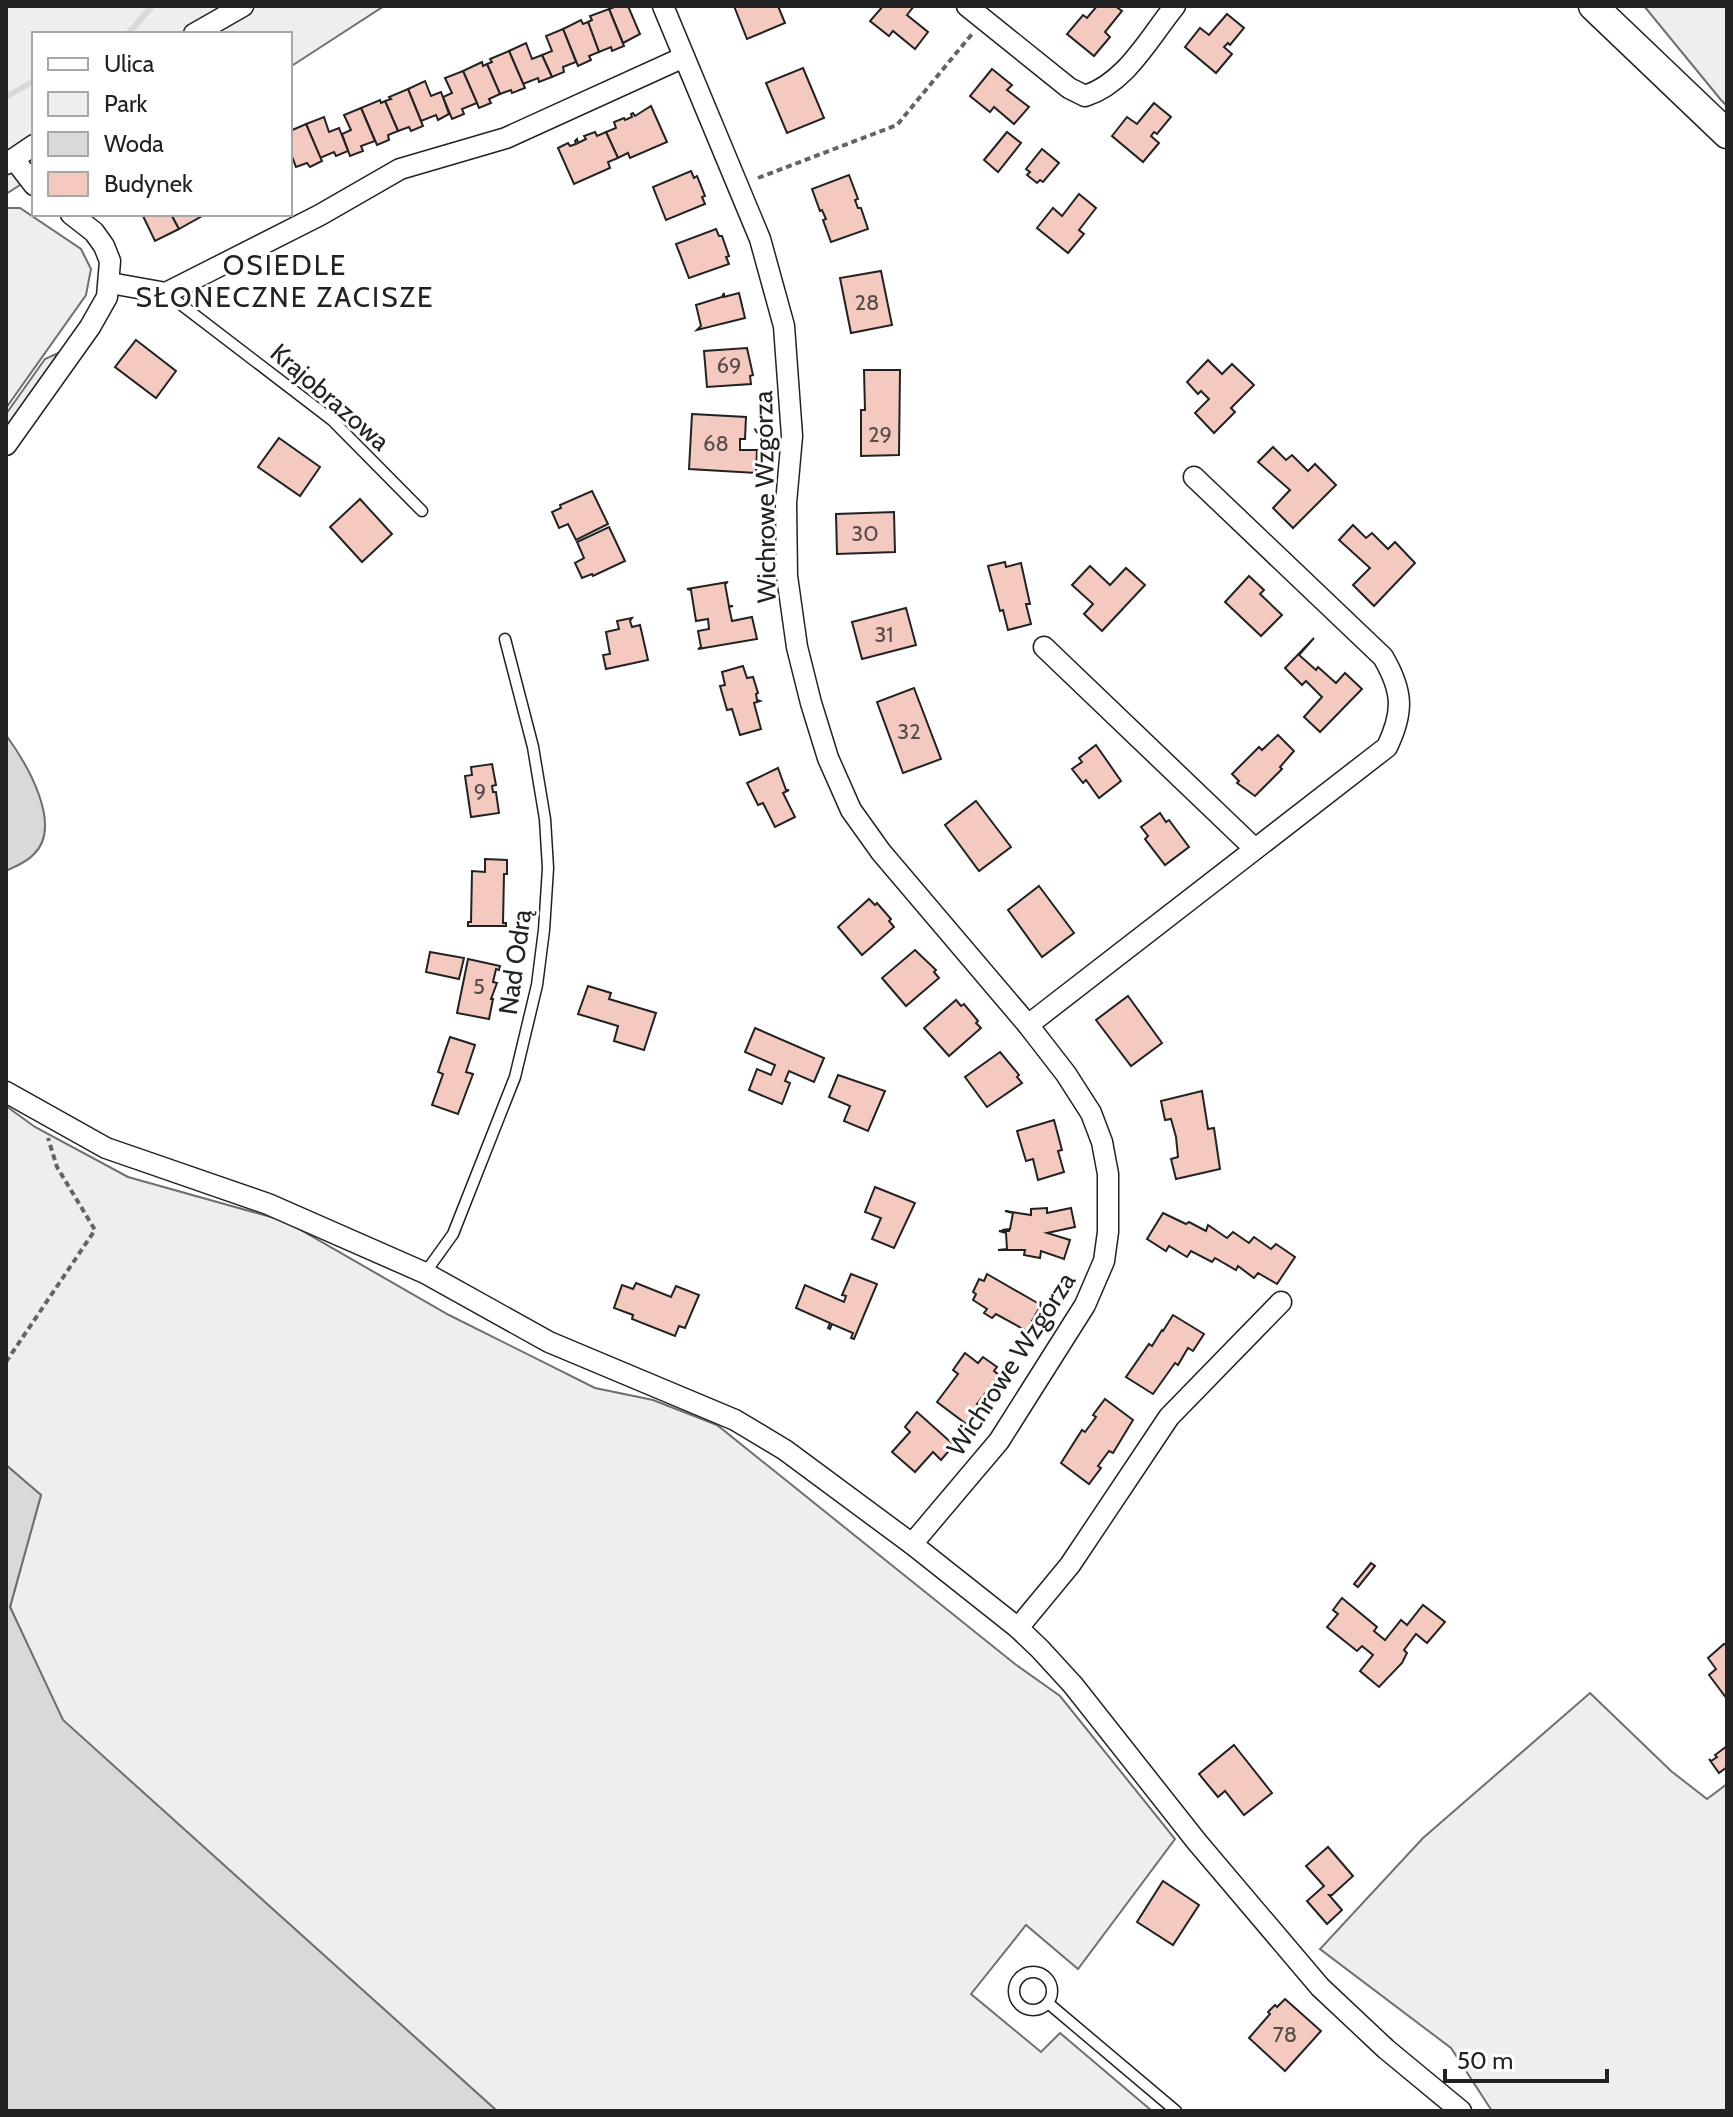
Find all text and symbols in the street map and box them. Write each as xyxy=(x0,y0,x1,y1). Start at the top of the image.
legend xyxy=(32,32,292,216)
text: Ulica xyxy=(104,49,155,78)
text: Park xyxy=(104,89,147,118)
text: Woda xyxy=(104,129,164,158)
text: Budynek xyxy=(104,169,193,198)
district label: OSIEDLE SŁONECZNE ZACISZE xyxy=(136,248,434,314)
house number: 28 xyxy=(855,289,879,316)
street label: Krajobrazowa xyxy=(264,337,396,458)
house number: 69 xyxy=(717,352,742,379)
street label: Wichrowe Wzgórza xyxy=(747,390,783,604)
house number: 29 xyxy=(868,421,892,448)
house number: 68 xyxy=(703,430,729,457)
house number: 30 xyxy=(851,520,879,547)
house number: 31 xyxy=(874,621,894,648)
house number: 32 xyxy=(897,718,921,745)
house number: 9 xyxy=(474,778,486,805)
street label: Nad Odrą xyxy=(492,907,538,1017)
house number: 5 xyxy=(473,973,485,1000)
street label: Wichrowe Wzgórza xyxy=(940,1266,1083,1462)
house number: 78 xyxy=(1273,2021,1297,2048)
scale bar xyxy=(1445,2033,1607,2083)
text: 50 m xyxy=(1457,2046,1513,2075)

